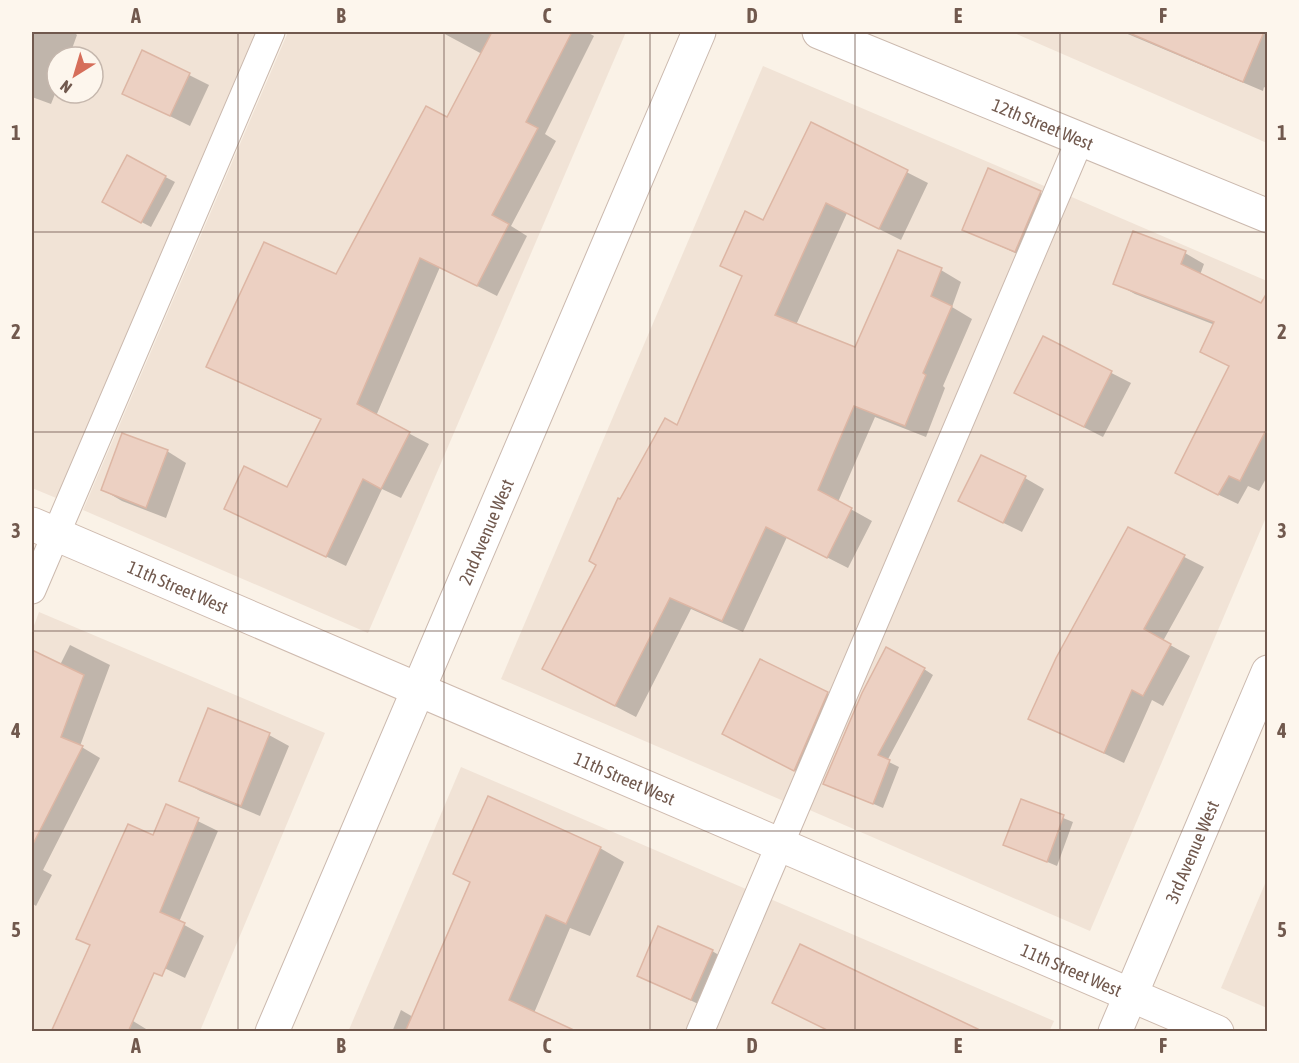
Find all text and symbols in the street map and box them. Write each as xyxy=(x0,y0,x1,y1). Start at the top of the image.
text: A xyxy=(130,4,141,27)
text: B xyxy=(336,4,346,27)
text: C xyxy=(543,4,552,27)
text: D xyxy=(746,4,758,27)
text: E xyxy=(954,4,963,27)
text: F xyxy=(1159,4,1167,27)
north arrow xyxy=(45,45,105,105)
text: N xyxy=(57,77,75,97)
street label: 12th Street West xyxy=(989,94,1097,154)
text: 1 xyxy=(11,121,21,144)
text: 1 xyxy=(1277,121,1287,144)
text: 2 xyxy=(11,320,21,343)
text: 2 xyxy=(1277,320,1287,343)
street label: 2nd Avenue West xyxy=(454,476,517,588)
text: 3 xyxy=(11,519,21,542)
text: 3 xyxy=(1277,519,1287,542)
street label: 11th Street West xyxy=(125,556,232,617)
text: 4 xyxy=(10,719,21,742)
text: 4 xyxy=(1276,719,1287,742)
street label: 11th Street West xyxy=(571,747,678,809)
street label: 3rd Avenue West xyxy=(1161,797,1223,906)
text: 5 xyxy=(11,918,21,941)
text: 5 xyxy=(1277,918,1287,941)
street label: 11th Street West xyxy=(1018,939,1125,1000)
text: A xyxy=(130,1034,141,1057)
text: B xyxy=(336,1034,346,1057)
text: C xyxy=(543,1034,552,1057)
text: D xyxy=(746,1034,758,1057)
text: E xyxy=(954,1034,963,1057)
text: F xyxy=(1159,1034,1167,1057)

